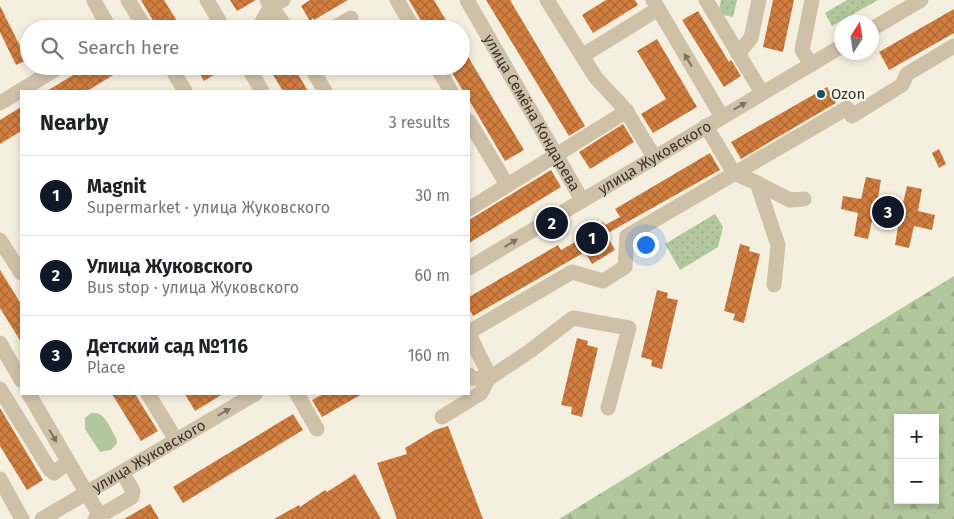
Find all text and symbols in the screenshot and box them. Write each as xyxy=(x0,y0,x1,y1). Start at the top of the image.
north arrow xyxy=(834,15,879,60)
search box xyxy=(20,20,470,75)
street label: улица Семёна Кондарева xyxy=(480,31,584,194)
icon: search xyxy=(38,34,66,62)
text: Search here xyxy=(78,36,179,59)
one-way arrow xyxy=(684,52,692,67)
place label: Ozon xyxy=(831,85,865,103)
marker: Ozon xyxy=(815,88,827,100)
one-way arrow xyxy=(734,101,747,110)
text: Nearby xyxy=(40,110,108,136)
text: 3 results xyxy=(389,113,450,132)
street label: улица Жуковского xyxy=(595,117,714,198)
text: Magnit xyxy=(87,175,146,198)
text: 1 xyxy=(52,186,60,205)
text: 30 m xyxy=(415,186,450,205)
pin: 3 xyxy=(872,193,904,231)
text: Supermarket · улица Жуковского xyxy=(87,198,330,217)
pin: 2 xyxy=(536,204,568,242)
pin: 1 xyxy=(576,219,608,257)
your location xyxy=(633,232,659,258)
one-way arrow xyxy=(504,238,517,247)
text: Улица Жуковского xyxy=(87,255,253,278)
text: 2 xyxy=(52,266,60,285)
text: 60 m xyxy=(415,266,450,285)
text: Bus stop · улица Жуковского xyxy=(87,278,299,297)
text: Детский сад №116 xyxy=(87,335,248,358)
text: 3 xyxy=(52,346,60,365)
text: 160 m xyxy=(408,346,450,365)
text: Place xyxy=(87,358,126,377)
one-way arrow xyxy=(216,408,231,416)
map controls xyxy=(894,414,939,504)
button: + xyxy=(894,414,939,459)
street label: улица Жуковского xyxy=(89,416,209,497)
one-way arrow xyxy=(49,430,58,443)
button: − xyxy=(894,459,939,504)

